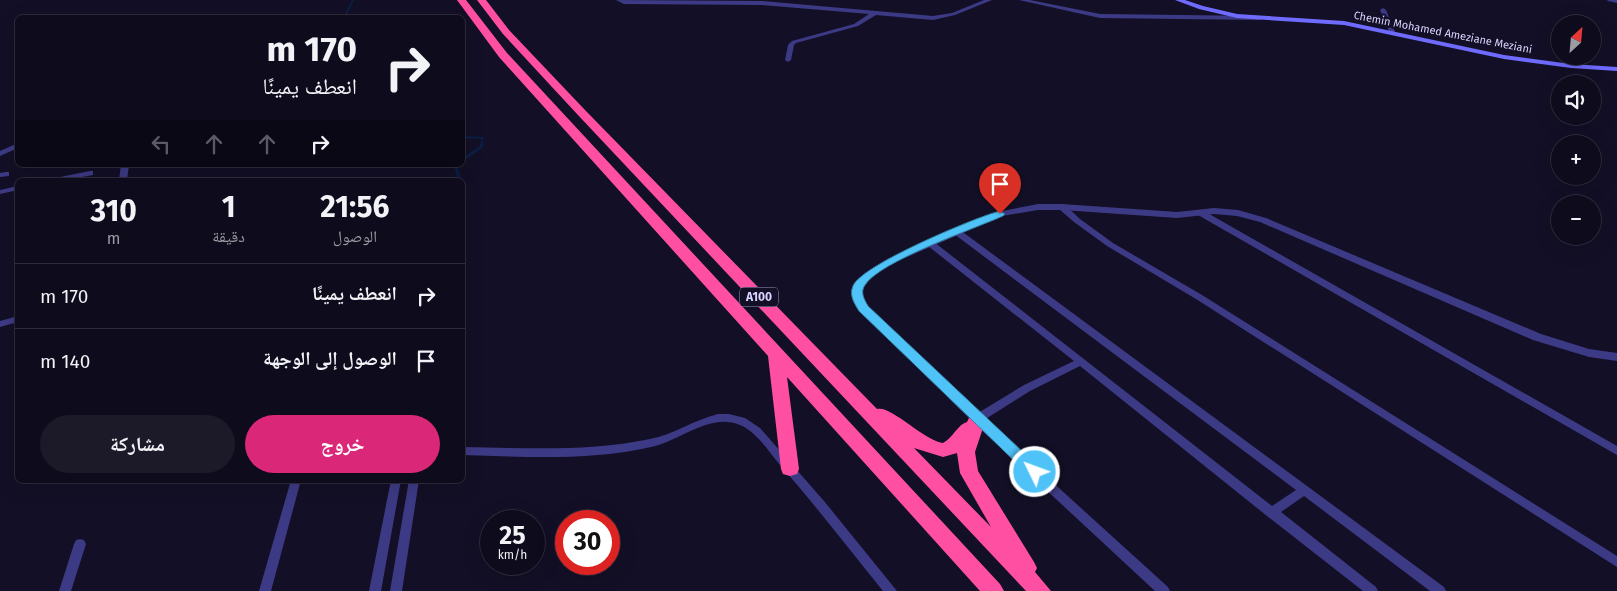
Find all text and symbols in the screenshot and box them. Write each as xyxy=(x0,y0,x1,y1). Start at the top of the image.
street label: Chemin Mohamed Ameziane Meziani xyxy=(1353,9,1533,56)
north arrow xyxy=(1551,15,1601,65)
map controls xyxy=(1551,15,1601,245)
text: 170 m xyxy=(266,28,357,70)
icon: right xyxy=(375,35,440,100)
text: انعطف يمينًا xyxy=(262,73,357,100)
button: sound xyxy=(1551,75,1601,125)
icon: left xyxy=(147,130,175,158)
icon: ahead xyxy=(200,130,228,158)
icon: ahead xyxy=(253,130,281,158)
icon: right xyxy=(306,130,334,158)
button: + xyxy=(1551,135,1601,185)
pin xyxy=(979,163,1021,214)
icon: arrive xyxy=(986,170,1014,198)
text: 1 xyxy=(222,189,236,225)
text: 21:56 xyxy=(320,189,390,225)
text: 310 xyxy=(90,193,137,229)
button: − xyxy=(1551,195,1601,245)
text: دقيقة xyxy=(212,227,245,246)
text: الوصول xyxy=(333,227,377,246)
text: m xyxy=(107,229,121,248)
text: انعطف يمينًا xyxy=(312,282,397,305)
icon: right xyxy=(412,282,440,310)
text: 170 m xyxy=(40,285,88,308)
road number: A100 xyxy=(740,288,778,306)
text: الوصول إلى الوجهة xyxy=(263,347,397,370)
icon: arrive xyxy=(412,347,440,375)
text: 140 m xyxy=(40,350,90,373)
button: مشاركة xyxy=(40,415,235,473)
button: خروج xyxy=(245,415,440,473)
position arrow xyxy=(1008,445,1060,497)
speed limit sign: 30 xyxy=(555,510,620,575)
text: 25 xyxy=(499,521,526,551)
text: km/h xyxy=(498,548,527,562)

